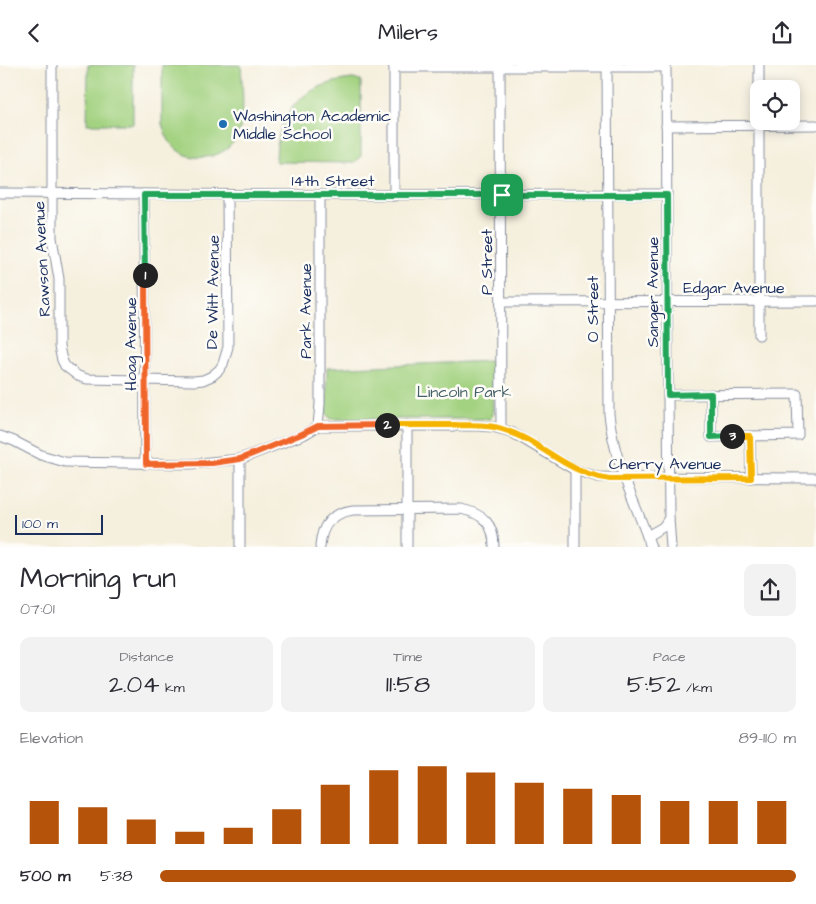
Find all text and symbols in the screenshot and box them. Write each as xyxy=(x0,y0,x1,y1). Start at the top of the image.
text: Milers xyxy=(378,17,438,48)
icon: back xyxy=(20,19,48,47)
icon: share xyxy=(768,19,796,47)
map controls xyxy=(750,80,800,130)
button: locate xyxy=(750,80,800,130)
place label: Washington Academic Middle School xyxy=(233,105,391,145)
marker: Washington Academic Middle School xyxy=(217,118,229,130)
street label: 14th Street xyxy=(291,170,375,192)
pin xyxy=(481,174,523,216)
icon: arrive xyxy=(488,181,516,209)
street label: Rawson Avenue xyxy=(28,200,56,317)
street label: P Street xyxy=(476,228,498,295)
street label: De Witt Avenue xyxy=(201,234,225,349)
street label: Sanger Avenue xyxy=(642,236,665,347)
pin: 1 xyxy=(132,263,158,287)
street label: Park Avenue xyxy=(295,263,317,359)
text: 1 xyxy=(145,265,146,285)
street label: O Street xyxy=(582,275,604,342)
street label: Edgar Avenue xyxy=(683,277,785,300)
street label: Hoag Avenue xyxy=(120,297,143,391)
park label: Lincoln Park xyxy=(417,381,511,403)
pin: 2 xyxy=(374,413,400,437)
text: 2 xyxy=(383,415,392,435)
pin: 3 xyxy=(720,423,744,449)
text: 3 xyxy=(729,426,736,446)
street label: Cherry Avenue xyxy=(609,453,722,476)
scale bar xyxy=(15,512,102,535)
text: 100 m xyxy=(22,514,58,534)
text: Morning run xyxy=(20,559,176,598)
button: share xyxy=(744,564,796,616)
text: 07:01 xyxy=(20,598,55,620)
text: Distance xyxy=(119,647,174,667)
text: Time xyxy=(393,647,423,667)
text: Pace xyxy=(653,647,686,667)
text: 2.04 xyxy=(109,667,159,702)
text: 11:58 xyxy=(386,667,430,702)
text: 5:52 xyxy=(627,667,681,702)
text: km xyxy=(159,678,185,698)
text: /km xyxy=(681,678,712,698)
text: Elevation xyxy=(20,727,83,749)
text: 89–110 m xyxy=(739,727,796,749)
text: 500 m xyxy=(20,865,70,887)
text: 5:38 xyxy=(100,865,133,887)

